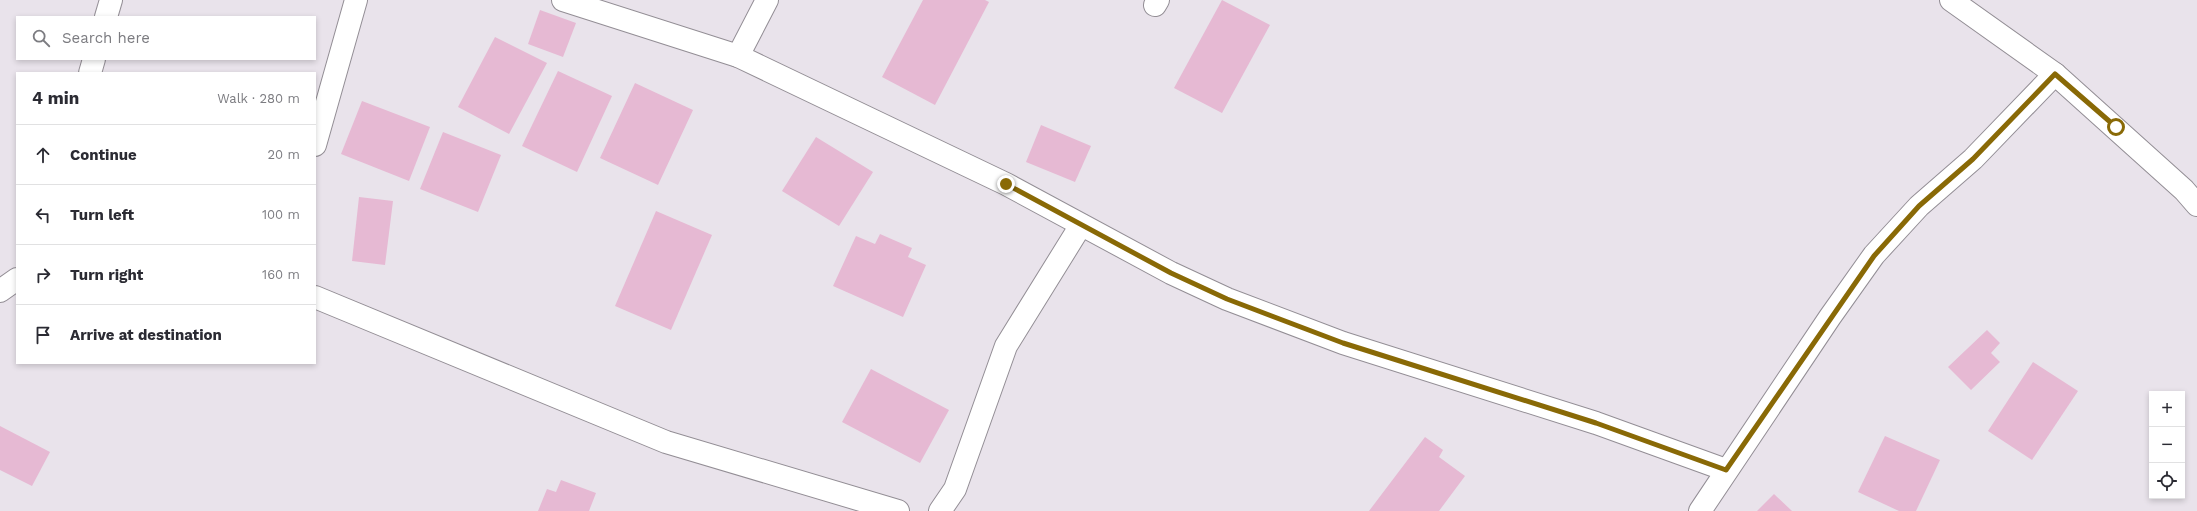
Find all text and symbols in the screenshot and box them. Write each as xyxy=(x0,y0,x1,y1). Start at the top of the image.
search box xyxy=(16,16,316,60)
icon: search xyxy=(30,27,52,49)
text: Search here xyxy=(62,29,150,47)
text: 4 min xyxy=(32,88,79,108)
text: Walk · 280 m xyxy=(217,91,300,106)
route start xyxy=(2107,118,2125,136)
icon: ahead xyxy=(32,144,54,166)
text: Continue xyxy=(70,146,137,164)
text: 20 m xyxy=(268,147,300,162)
route end xyxy=(997,175,1015,193)
icon: left xyxy=(32,204,54,226)
text: Turn left xyxy=(70,206,134,224)
text: 100 m xyxy=(262,207,300,222)
icon: right xyxy=(32,264,54,286)
text: Turn right xyxy=(70,266,143,284)
text: 160 m xyxy=(262,267,300,282)
icon: arrive xyxy=(32,324,54,346)
text: Arrive at destination xyxy=(70,326,222,344)
map controls xyxy=(2149,391,2185,499)
button: + xyxy=(2149,391,2185,427)
button: − xyxy=(2149,427,2185,463)
button: locate xyxy=(2149,463,2185,499)

